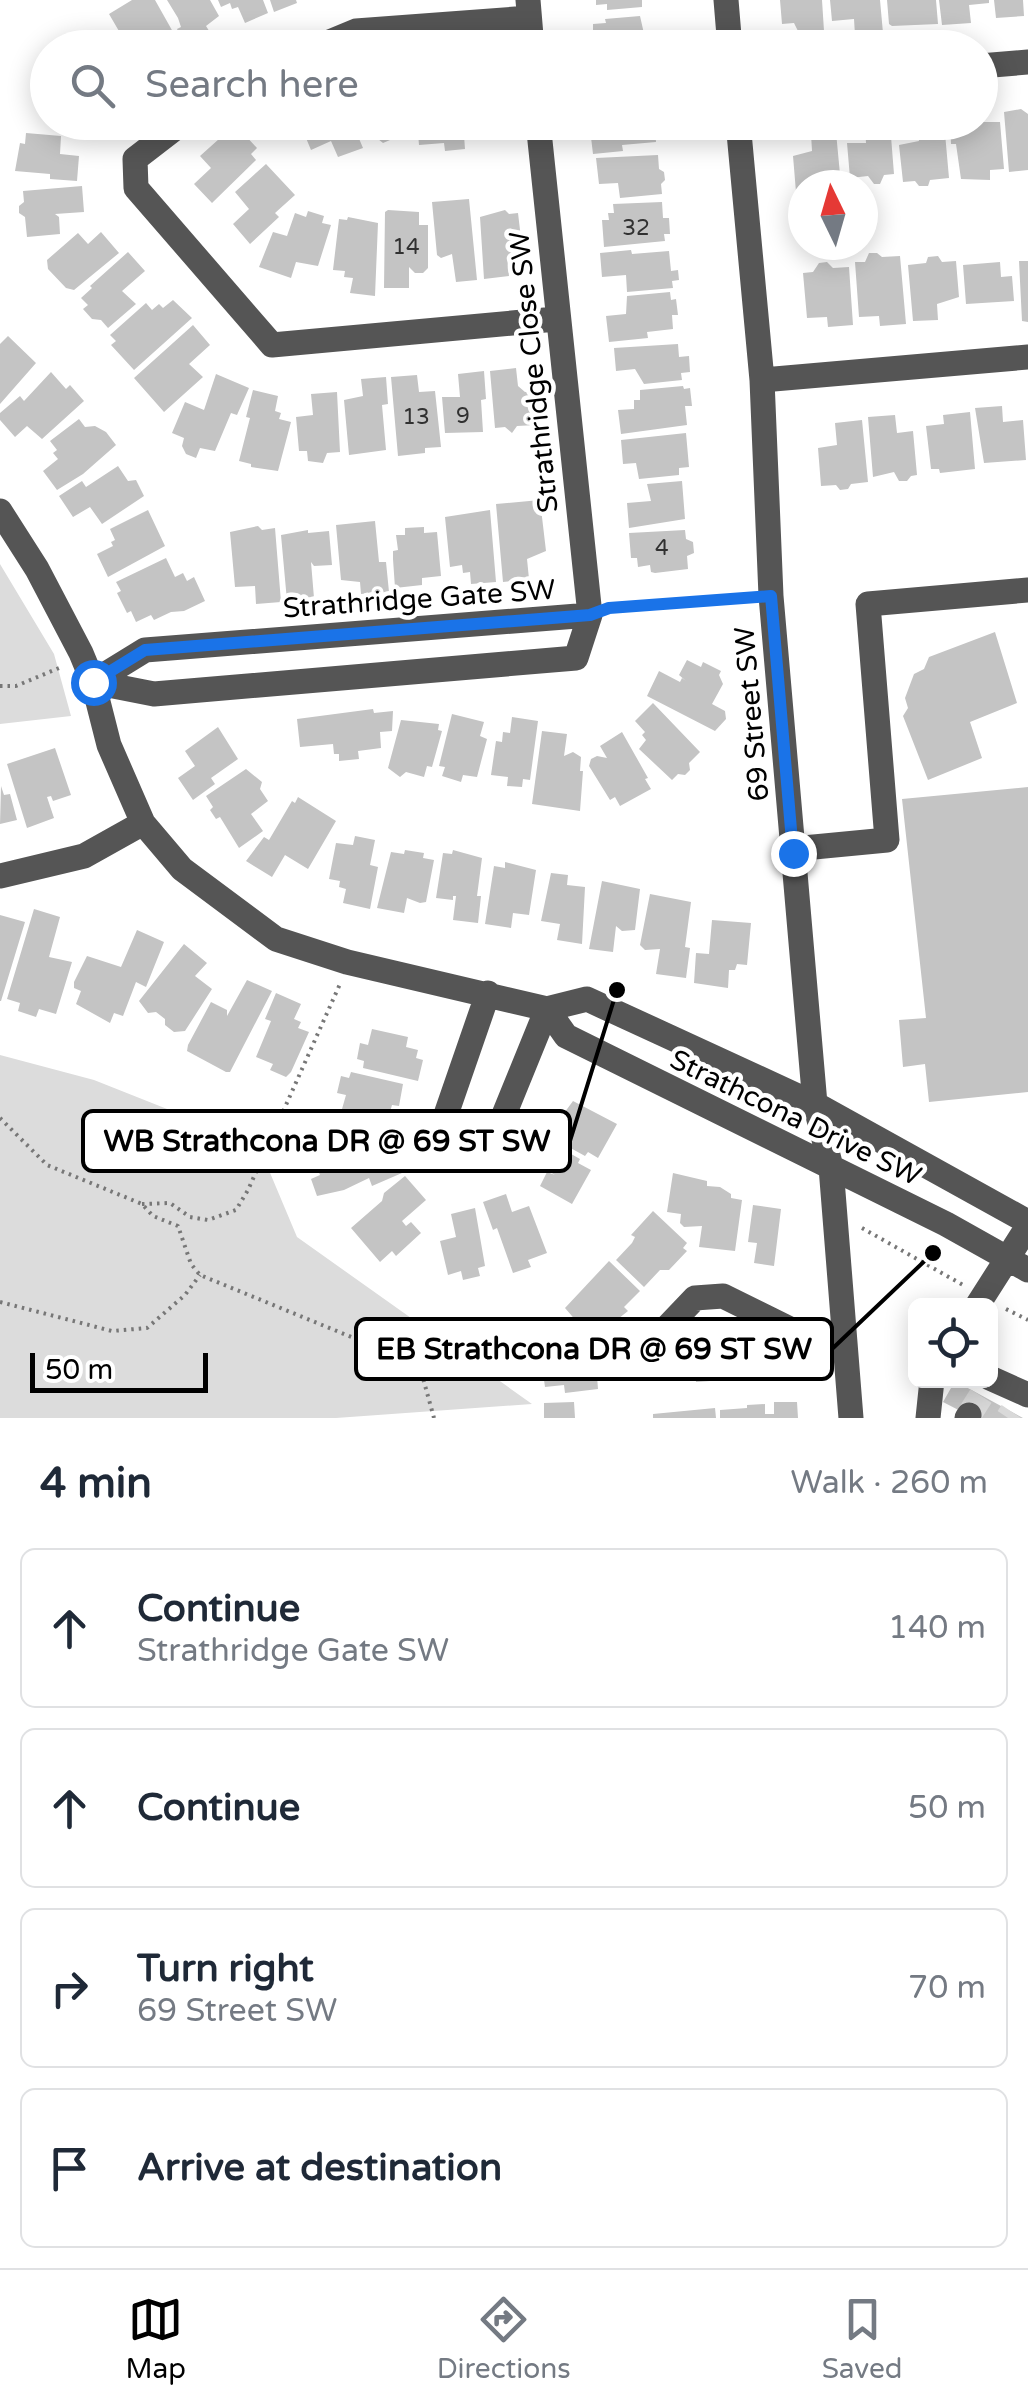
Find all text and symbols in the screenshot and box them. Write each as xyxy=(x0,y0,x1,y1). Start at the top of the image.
search box xyxy=(30,30,998,140)
icon: search xyxy=(65,58,120,113)
text: Search here xyxy=(145,62,359,108)
north arrow xyxy=(788,170,878,260)
house number: 32 xyxy=(622,215,650,241)
street label: Strathridge Close SW xyxy=(502,229,566,514)
house number: 14 xyxy=(392,234,420,260)
house number: 9 xyxy=(456,403,470,429)
house number: 13 xyxy=(402,404,430,430)
house number: 4 xyxy=(655,535,669,561)
street label: Strathridge Gate SW xyxy=(282,573,557,625)
street label: 69 Street SW xyxy=(727,625,777,803)
route start xyxy=(71,660,117,706)
route end xyxy=(771,831,817,877)
street label: Strathcona Drive SW xyxy=(665,1042,927,1193)
callout: WB Strathcona DR @ 69 ST SW xyxy=(83,1111,570,1171)
text: WB Strathcona DR @ 69 ST SW xyxy=(103,1123,551,1160)
map controls xyxy=(908,1298,998,1388)
button: locate xyxy=(908,1298,998,1388)
callout: EB Strathcona DR @ 69 ST SW xyxy=(356,1319,832,1379)
text: EB Strathcona DR @ 69 ST SW xyxy=(376,1331,813,1368)
scale bar xyxy=(30,1348,208,1392)
text: 50 m xyxy=(45,1353,113,1387)
text: 4 min xyxy=(40,1458,152,1509)
text: Walk · 260 m xyxy=(791,1464,988,1502)
text: Continue xyxy=(137,1586,300,1632)
icon: ahead xyxy=(42,1601,97,1656)
text: 140 m xyxy=(888,1609,986,1647)
text: Strathridge Gate SW xyxy=(137,1632,449,1670)
icon: ahead xyxy=(42,1781,97,1836)
text: Continue xyxy=(137,1785,300,1831)
text: 50 m xyxy=(908,1789,986,1827)
text: Turn right xyxy=(137,1946,314,1992)
icon: right xyxy=(42,1961,97,2016)
text: 70 m xyxy=(908,1969,986,2007)
text: 69 Street SW xyxy=(137,1992,337,2030)
icon: arrive xyxy=(42,2141,97,2196)
text: Arrive at destination xyxy=(137,2145,502,2191)
tab: Map xyxy=(125,2292,186,2386)
tab: Directions xyxy=(437,2292,571,2386)
tab: Saved xyxy=(822,2292,903,2386)

